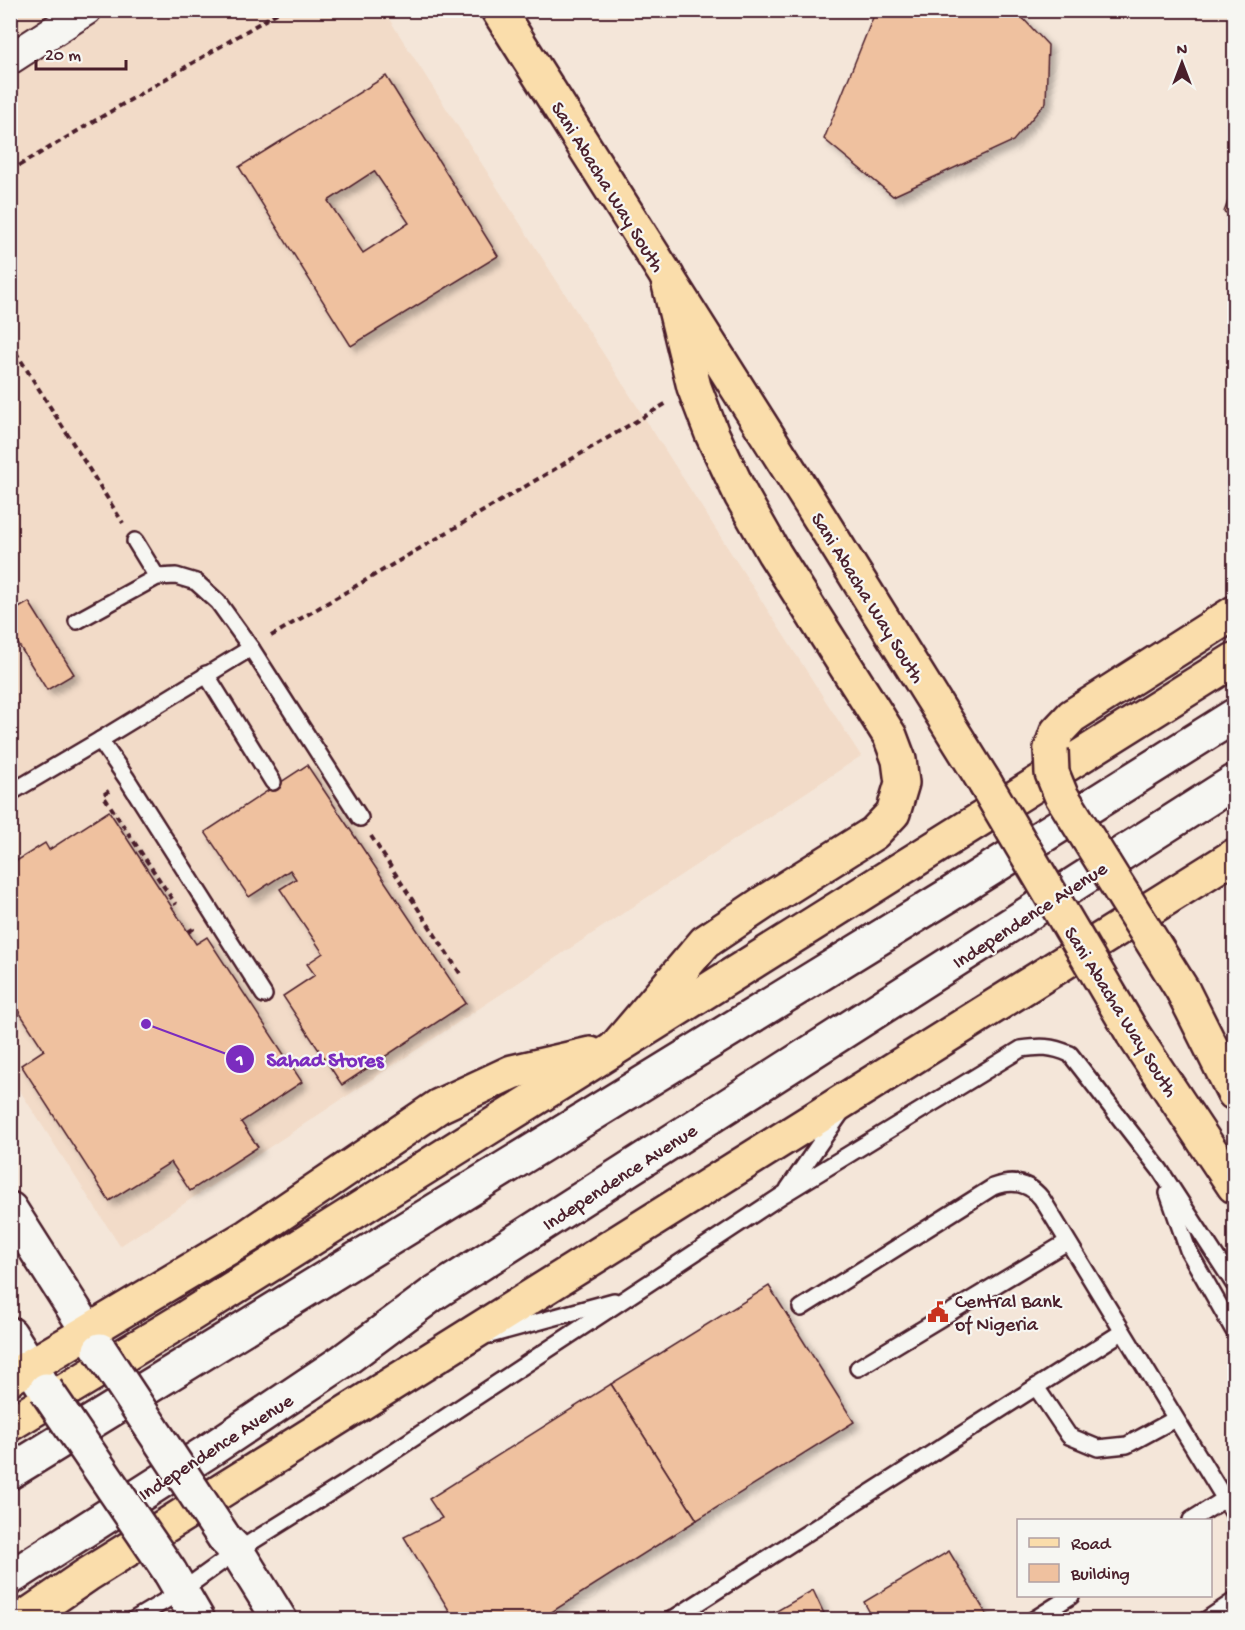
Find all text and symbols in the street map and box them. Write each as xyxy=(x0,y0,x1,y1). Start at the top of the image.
scale bar xyxy=(36,33,126,71)
north arrow xyxy=(1152,33,1212,93)
text: N xyxy=(1177,42,1188,61)
text: 20 m xyxy=(45,46,81,67)
street label: Sani Abacha Way South xyxy=(544,98,668,277)
street label: Sani Abacha Way South xyxy=(804,509,928,688)
street label: Independence Avenue xyxy=(949,858,1113,975)
street label: Sani Abacha Way South xyxy=(1057,923,1181,1102)
callout: Sahad Stores xyxy=(225,1039,396,1078)
text: Sahad Stores xyxy=(267,1050,385,1075)
text: 1 xyxy=(235,1051,244,1072)
street label: Independence Avenue xyxy=(539,1120,703,1237)
place label: Central Bank of Nigeria xyxy=(955,1292,1063,1338)
public building icon: Central Bank of Nigeria xyxy=(926,1300,950,1324)
street label: Independence Avenue xyxy=(135,1390,299,1507)
legend xyxy=(1017,1519,1212,1597)
text: Road xyxy=(1071,1535,1112,1556)
text: Building xyxy=(1070,1565,1130,1586)

